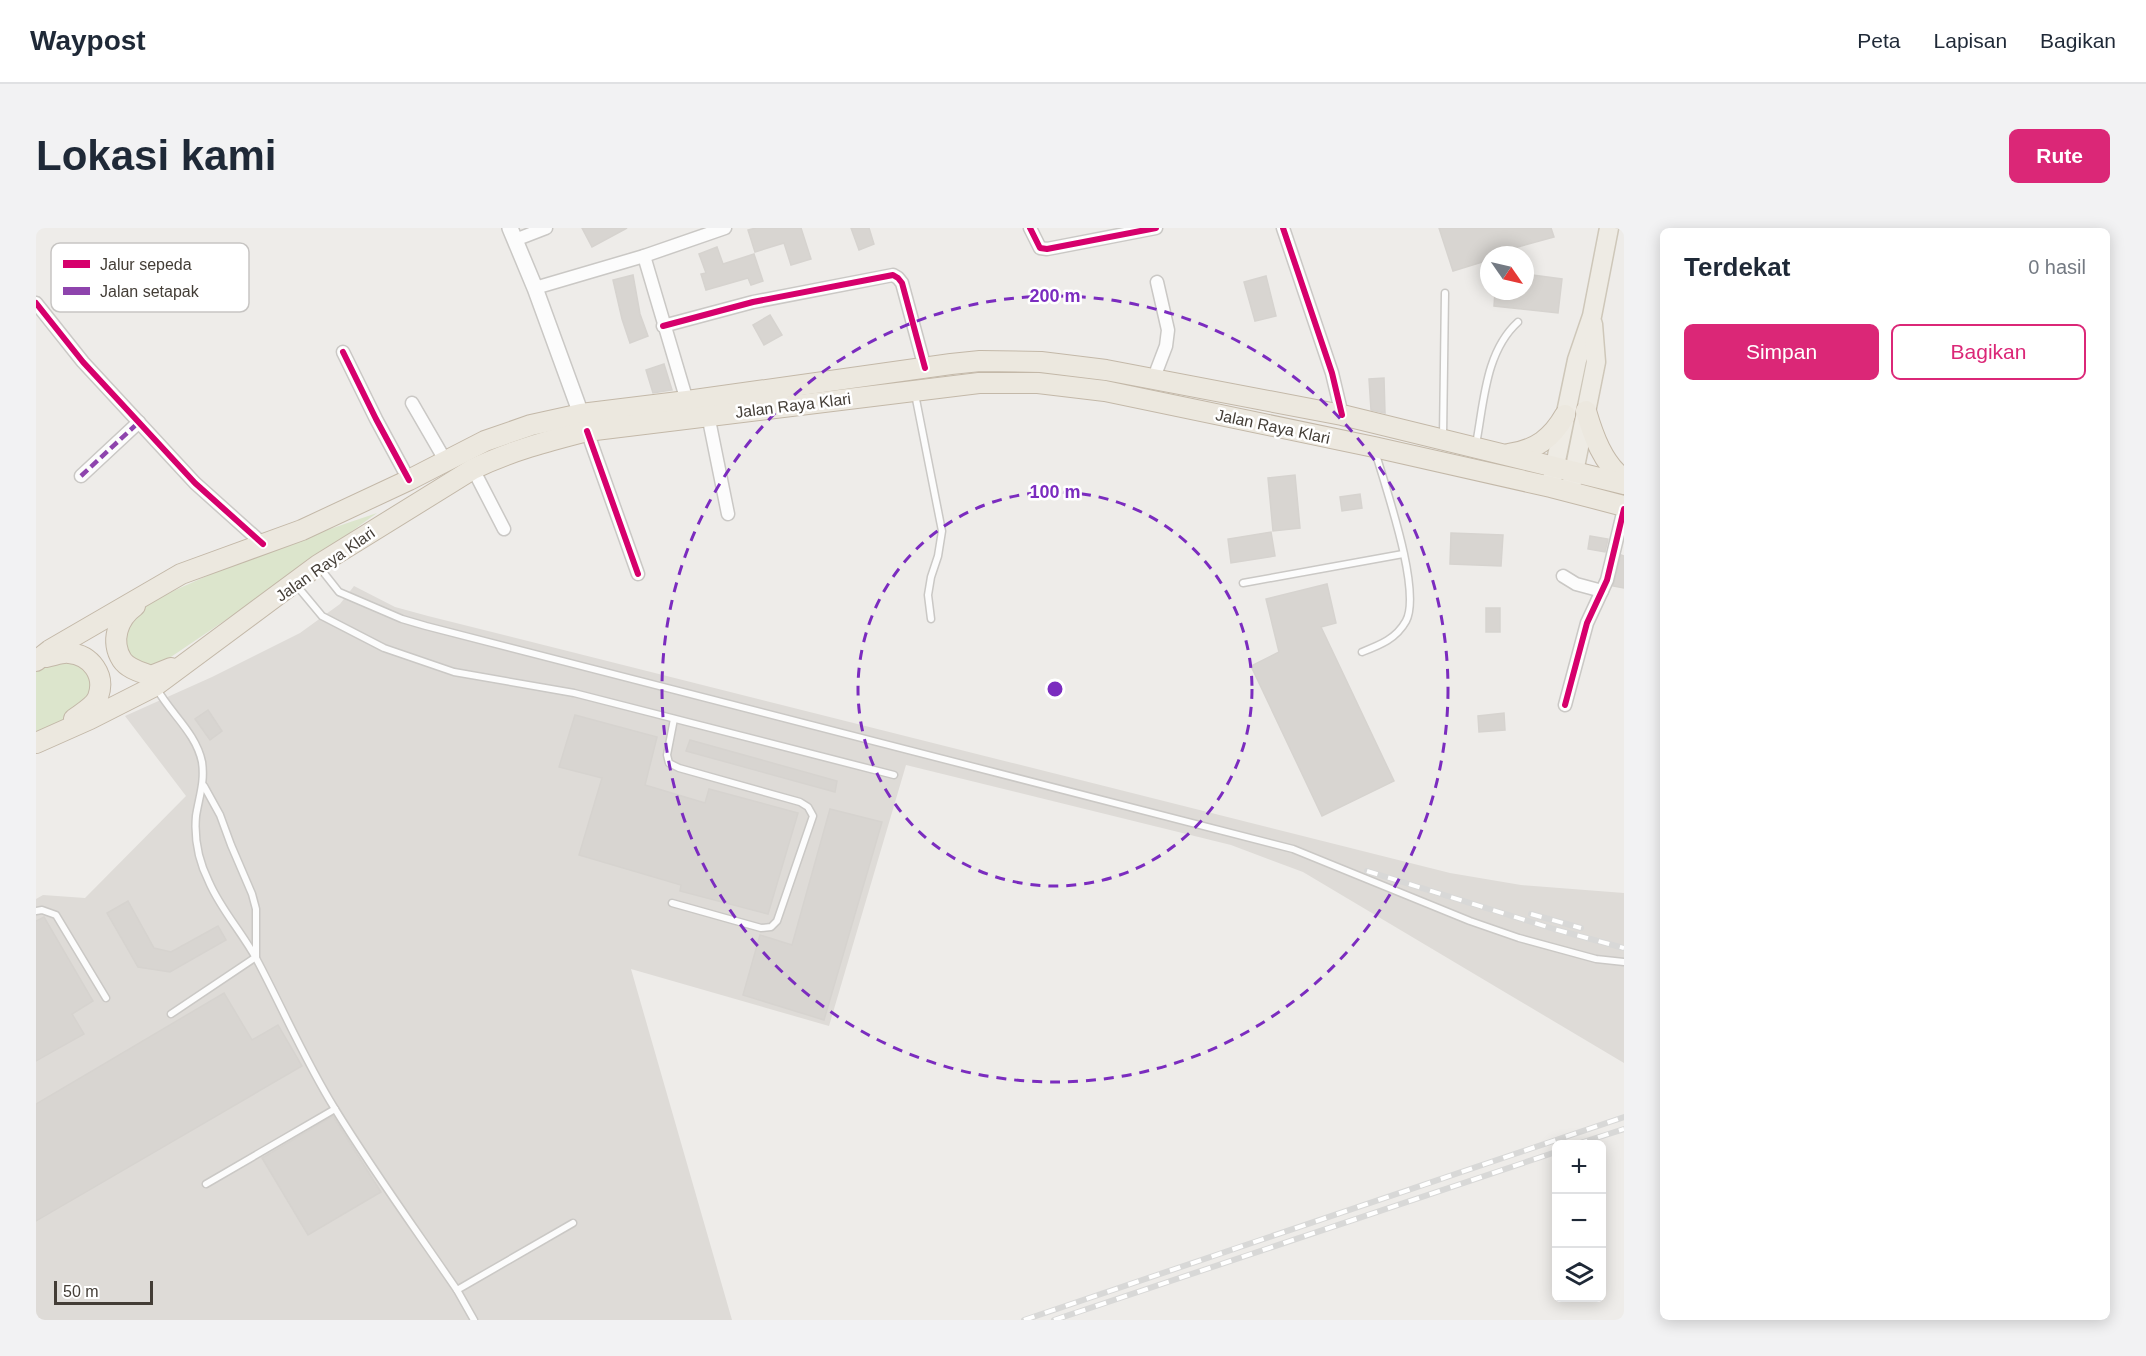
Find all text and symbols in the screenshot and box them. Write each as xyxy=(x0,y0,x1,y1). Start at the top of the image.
text: Waypost xyxy=(30,25,146,56)
text: Peta xyxy=(1857,29,1901,52)
text: Lapisan xyxy=(1934,29,2007,52)
text: Bagikan xyxy=(2040,29,2116,52)
button: Rute xyxy=(2009,129,2110,183)
text: Lokasi kami xyxy=(36,132,276,179)
legend xyxy=(51,243,249,312)
north arrow xyxy=(1480,246,1534,300)
text: Terdekat xyxy=(1684,252,1790,282)
text: Jalur sepeda xyxy=(100,256,192,273)
text: 0 hasil xyxy=(2028,256,2086,278)
text: Jalan setapak xyxy=(100,283,200,300)
text: 200 m xyxy=(1029,286,1081,306)
button: Simpan xyxy=(1684,324,1879,380)
button: Bagikan xyxy=(1891,324,2086,380)
street label: Jalan Raya Klari xyxy=(734,390,852,421)
street label: Jalan Raya Klari xyxy=(1214,406,1332,447)
text: 100 m xyxy=(1029,482,1081,502)
street label: Jalan Raya Klari xyxy=(273,524,378,605)
centre of rings xyxy=(1045,679,1065,699)
map controls xyxy=(1552,1140,1606,1302)
button: + xyxy=(1552,1140,1606,1194)
button: − xyxy=(1552,1194,1606,1248)
button: layers xyxy=(1552,1248,1606,1302)
scale bar xyxy=(54,1278,153,1306)
text: 50 m xyxy=(63,1283,99,1300)

